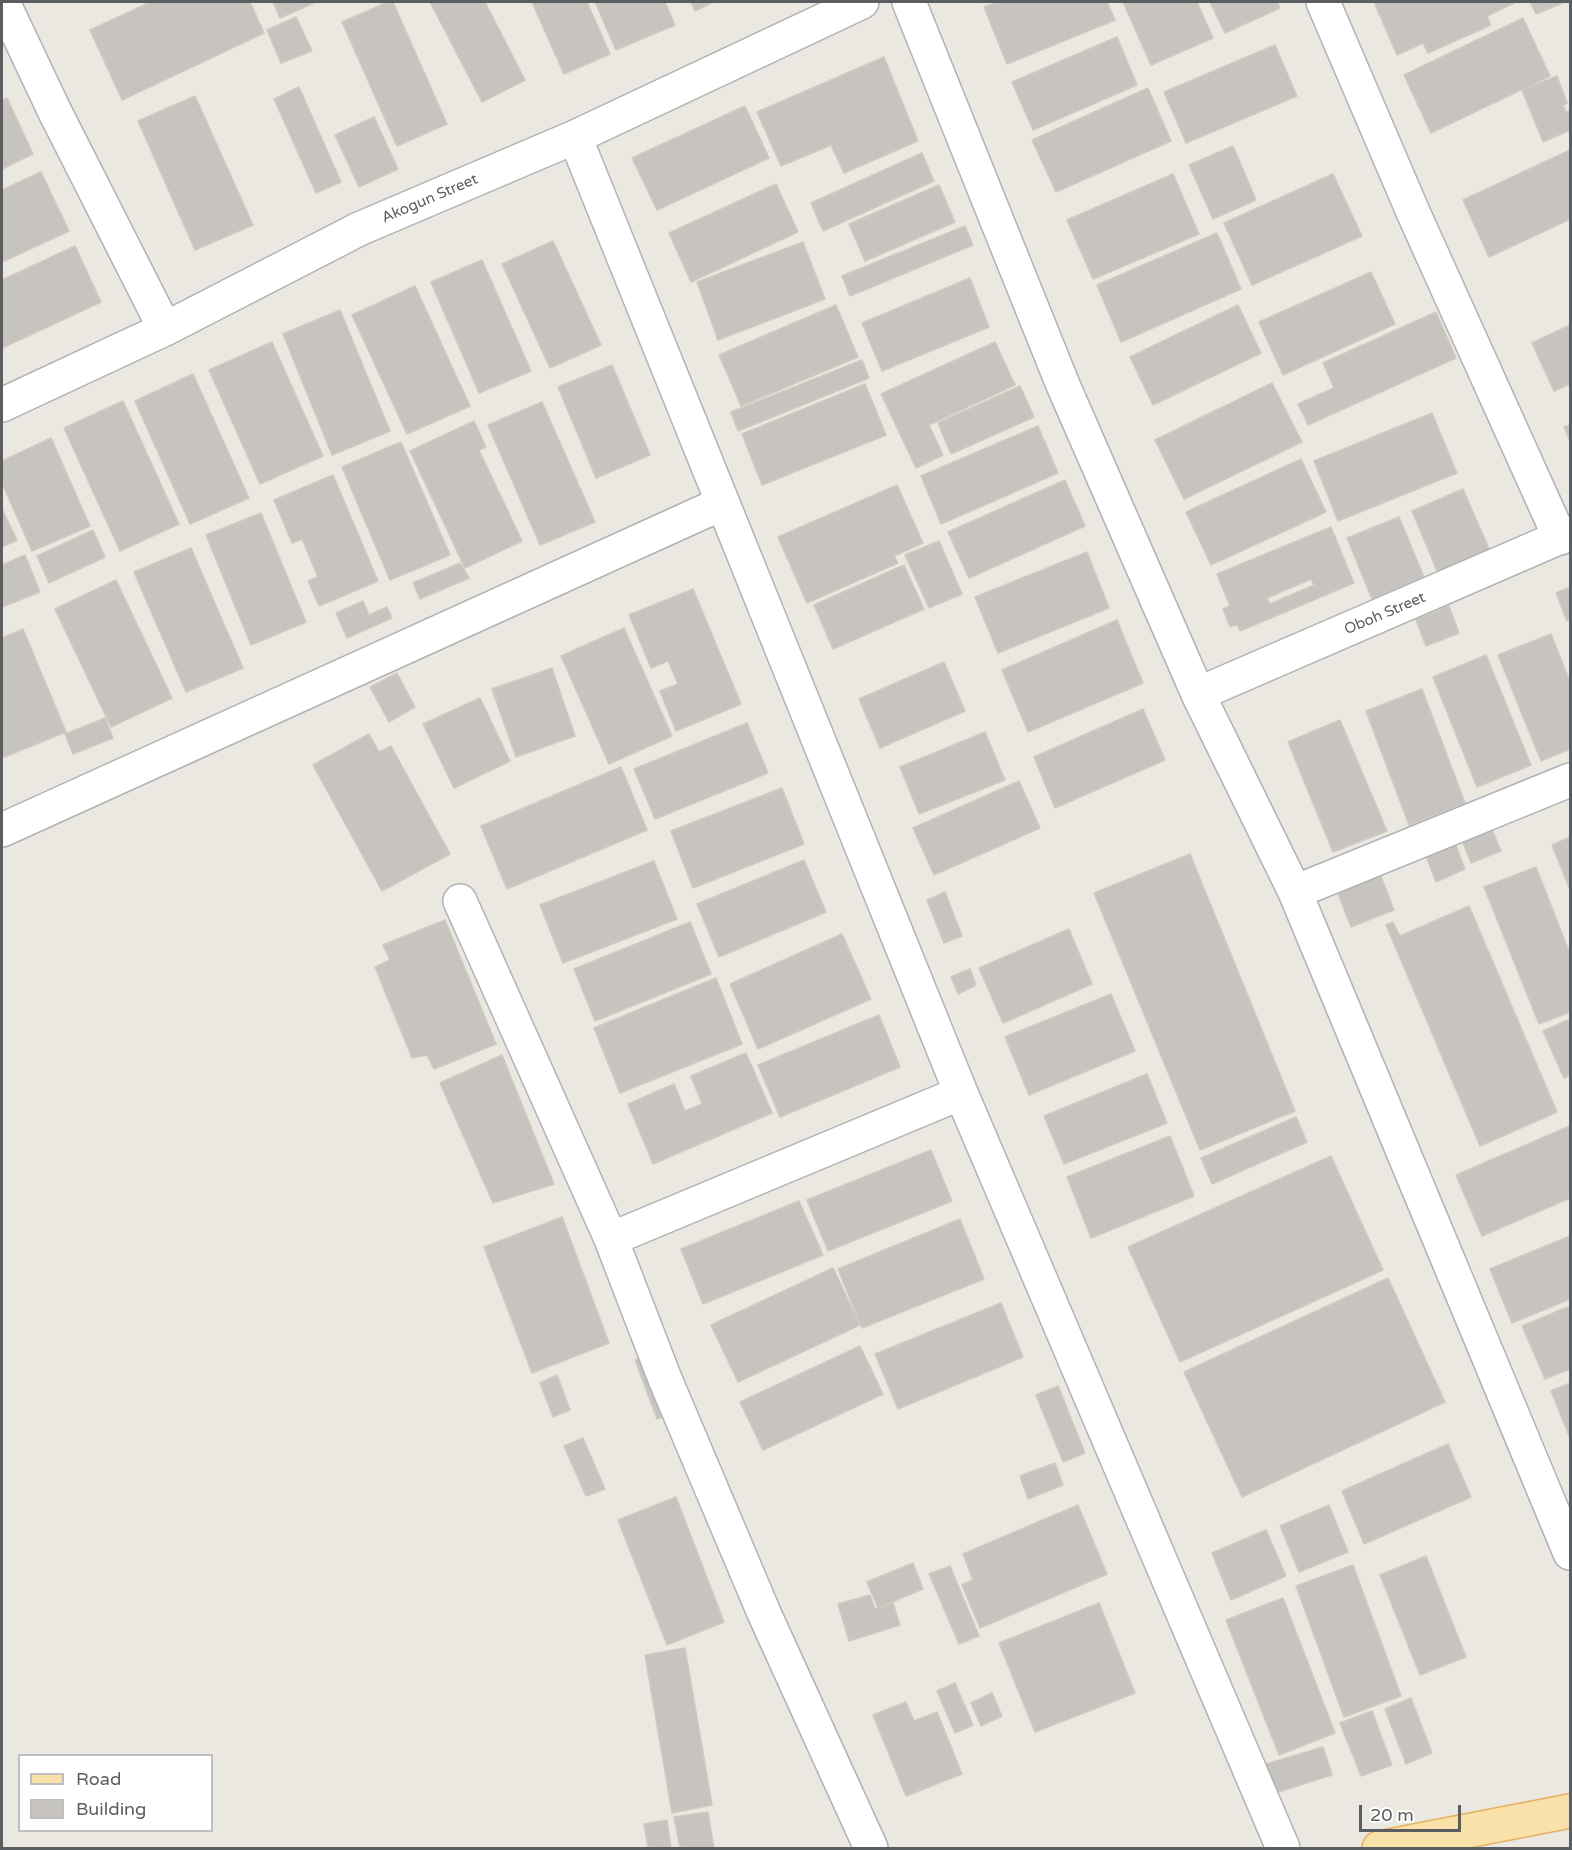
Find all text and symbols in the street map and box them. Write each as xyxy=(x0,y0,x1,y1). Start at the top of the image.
street label: Akogun Street xyxy=(379,171,481,227)
street label: Oboh Street xyxy=(1342,589,1428,639)
legend xyxy=(18,1754,213,1832)
text: Road xyxy=(76,1768,121,1790)
scale bar xyxy=(1362,1793,1464,1831)
text: Building xyxy=(76,1798,146,1820)
text: 20 m xyxy=(1370,1804,1414,1826)

